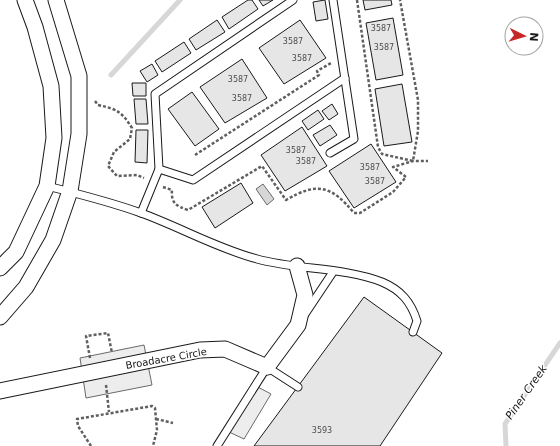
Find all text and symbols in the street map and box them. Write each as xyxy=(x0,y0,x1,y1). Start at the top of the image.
north arrow xyxy=(504,16,544,56)
house number: 3587 xyxy=(371,24,391,33)
text: N xyxy=(527,32,540,42)
house number: 3587 xyxy=(283,37,303,46)
house number: 3587 xyxy=(374,43,394,52)
house number: 3587 xyxy=(292,54,312,63)
house number: 3587 xyxy=(228,75,248,84)
house number: 3587 xyxy=(232,94,252,103)
house number: 3587 xyxy=(286,146,306,155)
house number: 3587 xyxy=(296,157,316,166)
house number: 3587 xyxy=(360,163,380,172)
house number: 3587 xyxy=(365,177,385,186)
street label: Broadacre Circle xyxy=(125,346,208,371)
water label: Piner Creek xyxy=(503,362,550,422)
house number: 3593 xyxy=(312,426,332,435)

